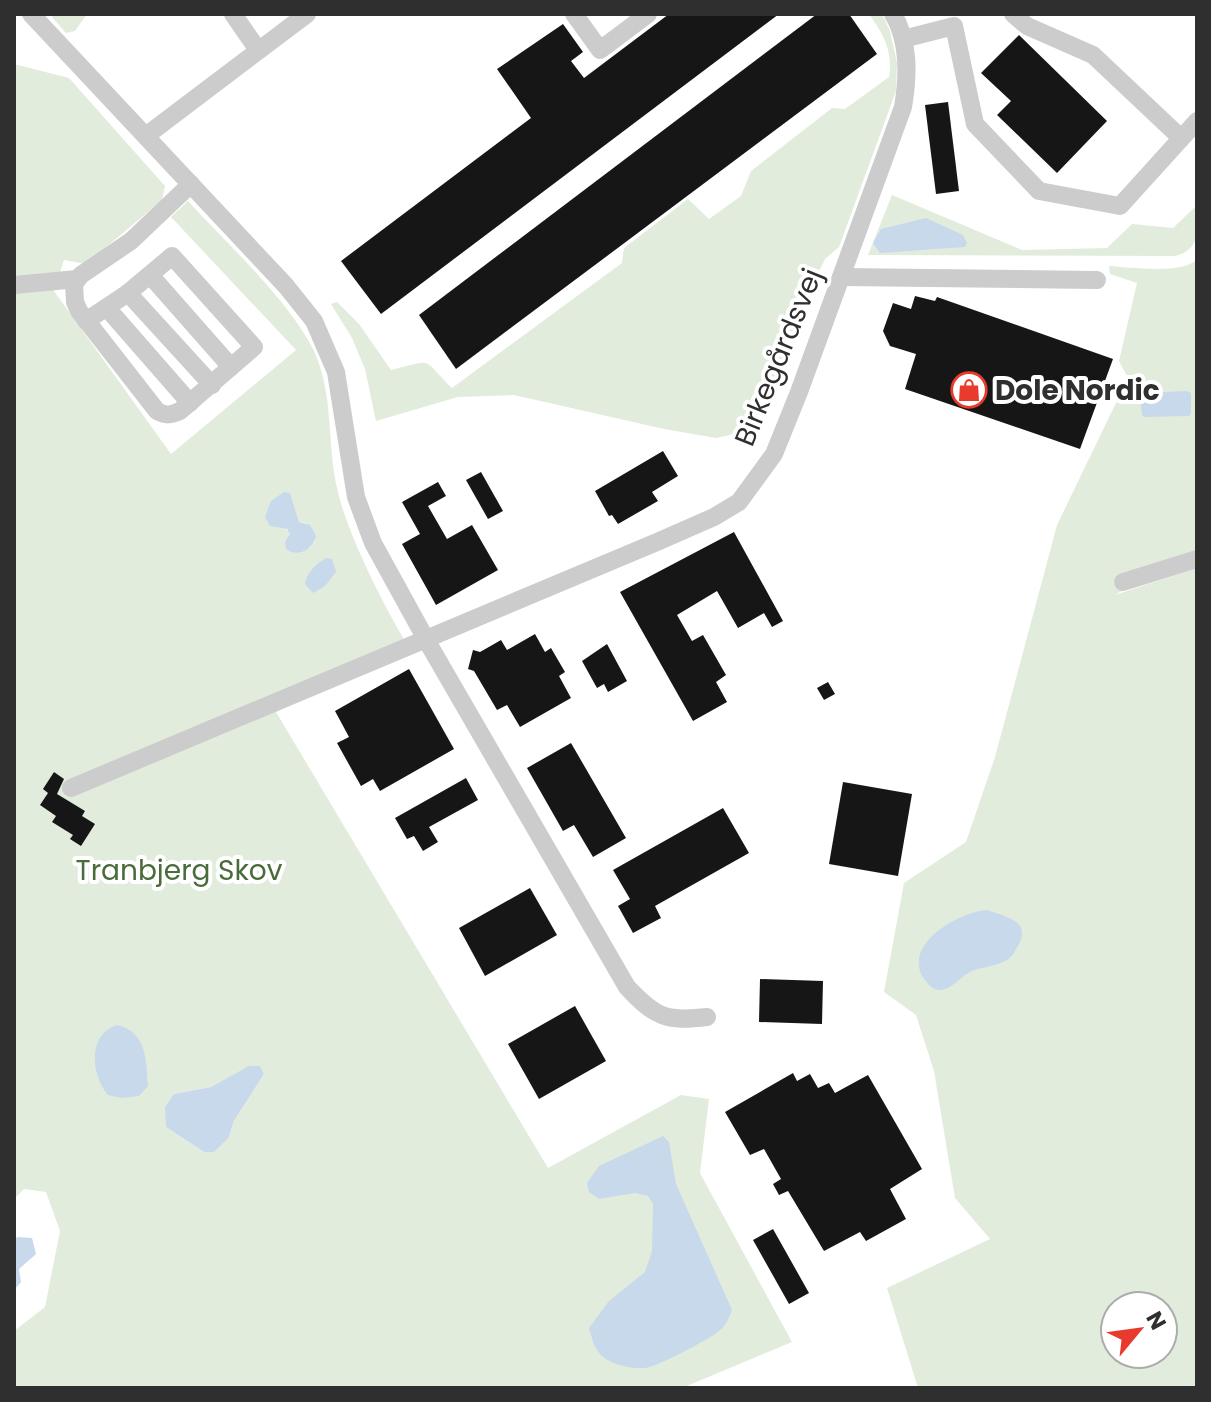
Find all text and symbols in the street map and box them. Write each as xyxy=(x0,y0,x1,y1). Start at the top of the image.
street label: Birkegårdsvej xyxy=(725,263,832,452)
shop icon: Dole Nordic xyxy=(950,371,988,409)
place label: Dole Nordic xyxy=(995,371,1160,410)
park label: Tranbjerg Skov xyxy=(75,851,283,890)
north arrow xyxy=(1099,1290,1179,1370)
text: N xyxy=(1138,1306,1174,1335)

